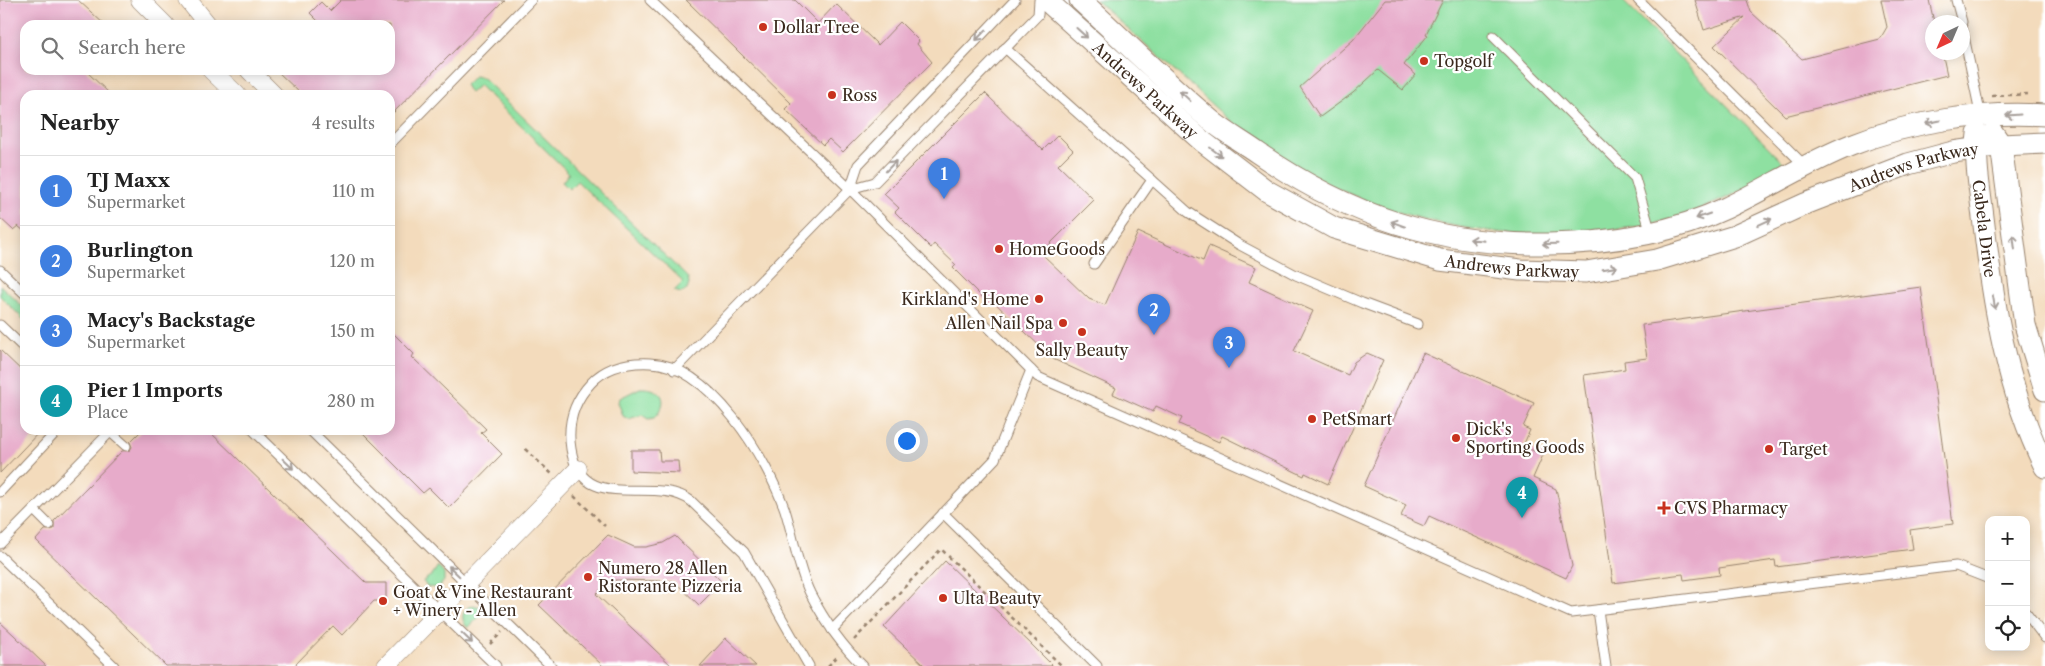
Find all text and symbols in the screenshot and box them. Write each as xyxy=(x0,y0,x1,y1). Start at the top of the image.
north arrow xyxy=(1925,15,1970,60)
place label: Dollar Tree xyxy=(773,17,859,37)
search box xyxy=(20,20,395,75)
marker: Dollar Tree xyxy=(757,21,769,33)
one-way arrow xyxy=(1075,27,1088,39)
one-way arrow xyxy=(975,29,987,42)
icon: search xyxy=(38,34,66,62)
text: Search here xyxy=(78,36,186,59)
street label: Andrews Parkway xyxy=(1088,36,1203,143)
place label: Topgolf xyxy=(1434,51,1495,71)
marker: Topgolf xyxy=(1418,55,1430,67)
place label: Ross xyxy=(842,85,877,105)
marker: Ross xyxy=(826,89,838,101)
one-way arrow xyxy=(1179,90,1192,102)
text: Nearby xyxy=(40,110,119,135)
one-way arrow xyxy=(2005,110,2021,119)
text: 4 results xyxy=(312,113,375,133)
one-way arrow xyxy=(1925,118,1941,127)
street label: Andrews Parkway xyxy=(1845,138,1981,196)
one-way arrow xyxy=(1209,147,1223,157)
pin: 1 xyxy=(928,158,960,199)
one-way arrow xyxy=(885,159,897,172)
text: TJ Maxx xyxy=(87,169,170,192)
street label: Cabela Drive xyxy=(1968,179,2001,279)
text: 1 xyxy=(52,181,60,201)
text: 110 m xyxy=(332,181,375,201)
text: Supermarket xyxy=(87,192,185,212)
one-way arrow xyxy=(1695,212,1711,222)
one-way arrow xyxy=(1757,217,1772,227)
one-way arrow xyxy=(1391,219,1406,228)
one-way arrow xyxy=(2009,234,2019,250)
one-way arrow xyxy=(1469,235,1485,245)
text: Burlington xyxy=(87,239,193,262)
place label: HomeGoods xyxy=(1009,239,1105,259)
one-way arrow xyxy=(1542,239,1558,249)
marker: HomeGoods xyxy=(993,243,1005,255)
text: 2 xyxy=(51,251,61,271)
text: 120 m xyxy=(330,251,375,271)
street label: Andrews Parkway xyxy=(1443,251,1581,282)
text: Supermarket xyxy=(87,262,185,282)
one-way arrow xyxy=(1602,263,1618,273)
place label: Kirkland's Home xyxy=(901,289,1029,309)
marker: Kirkland's Home xyxy=(1033,293,1045,305)
one-way arrow xyxy=(1989,293,1999,309)
pin: 2 xyxy=(1138,294,1170,335)
text: Macy's Backstage xyxy=(87,309,255,332)
place label: Allen Nail Spa xyxy=(944,313,1054,333)
marker: Allen Nail Spa xyxy=(1057,317,1069,329)
text: 3 xyxy=(51,321,61,341)
text: 150 m xyxy=(330,321,375,341)
marker: Sally Beauty xyxy=(1076,326,1088,338)
pin: 3 xyxy=(1213,327,1245,368)
text: Supermarket xyxy=(87,332,185,352)
place label: Sally Beauty xyxy=(1036,340,1130,360)
text: Pier 1 Imports xyxy=(87,379,223,402)
text: 4 xyxy=(51,391,61,411)
text: 280 m xyxy=(327,391,375,411)
text: Place xyxy=(87,402,128,422)
place label: PetSmart xyxy=(1322,409,1392,429)
marker: PetSmart xyxy=(1306,413,1318,425)
place label: Dick's Sporting Goods xyxy=(1466,419,1584,457)
your location xyxy=(894,428,920,454)
marker: Dick's Sporting Goods xyxy=(1450,432,1462,444)
place label: Target xyxy=(1779,439,1828,459)
marker: Target xyxy=(1763,443,1775,455)
one-way arrow xyxy=(282,458,294,470)
pin: 4 xyxy=(1506,477,1538,518)
place label: CVS Pharmacy xyxy=(1674,498,1789,518)
marker: CVS Pharmacy xyxy=(1658,502,1670,514)
map controls xyxy=(1985,516,2030,651)
button: + xyxy=(1985,516,2030,561)
place label: Numero 28 Allen Ristorante Pizzeria xyxy=(598,558,742,596)
button: − xyxy=(1985,561,2030,606)
one-way arrow xyxy=(448,565,460,577)
marker: Numero 28 Allen Ristorante Pizzeria xyxy=(582,571,594,583)
place label: Goat & Vine Restaurant + Winery - Allen xyxy=(393,582,573,620)
place label: Ulta Beauty xyxy=(953,588,1042,608)
marker: Ulta Beauty xyxy=(937,592,949,604)
marker: Goat & Vine Restaurant + Winery - Allen xyxy=(377,595,389,607)
button: locate xyxy=(1985,606,2030,651)
one-way arrow xyxy=(461,632,474,644)

